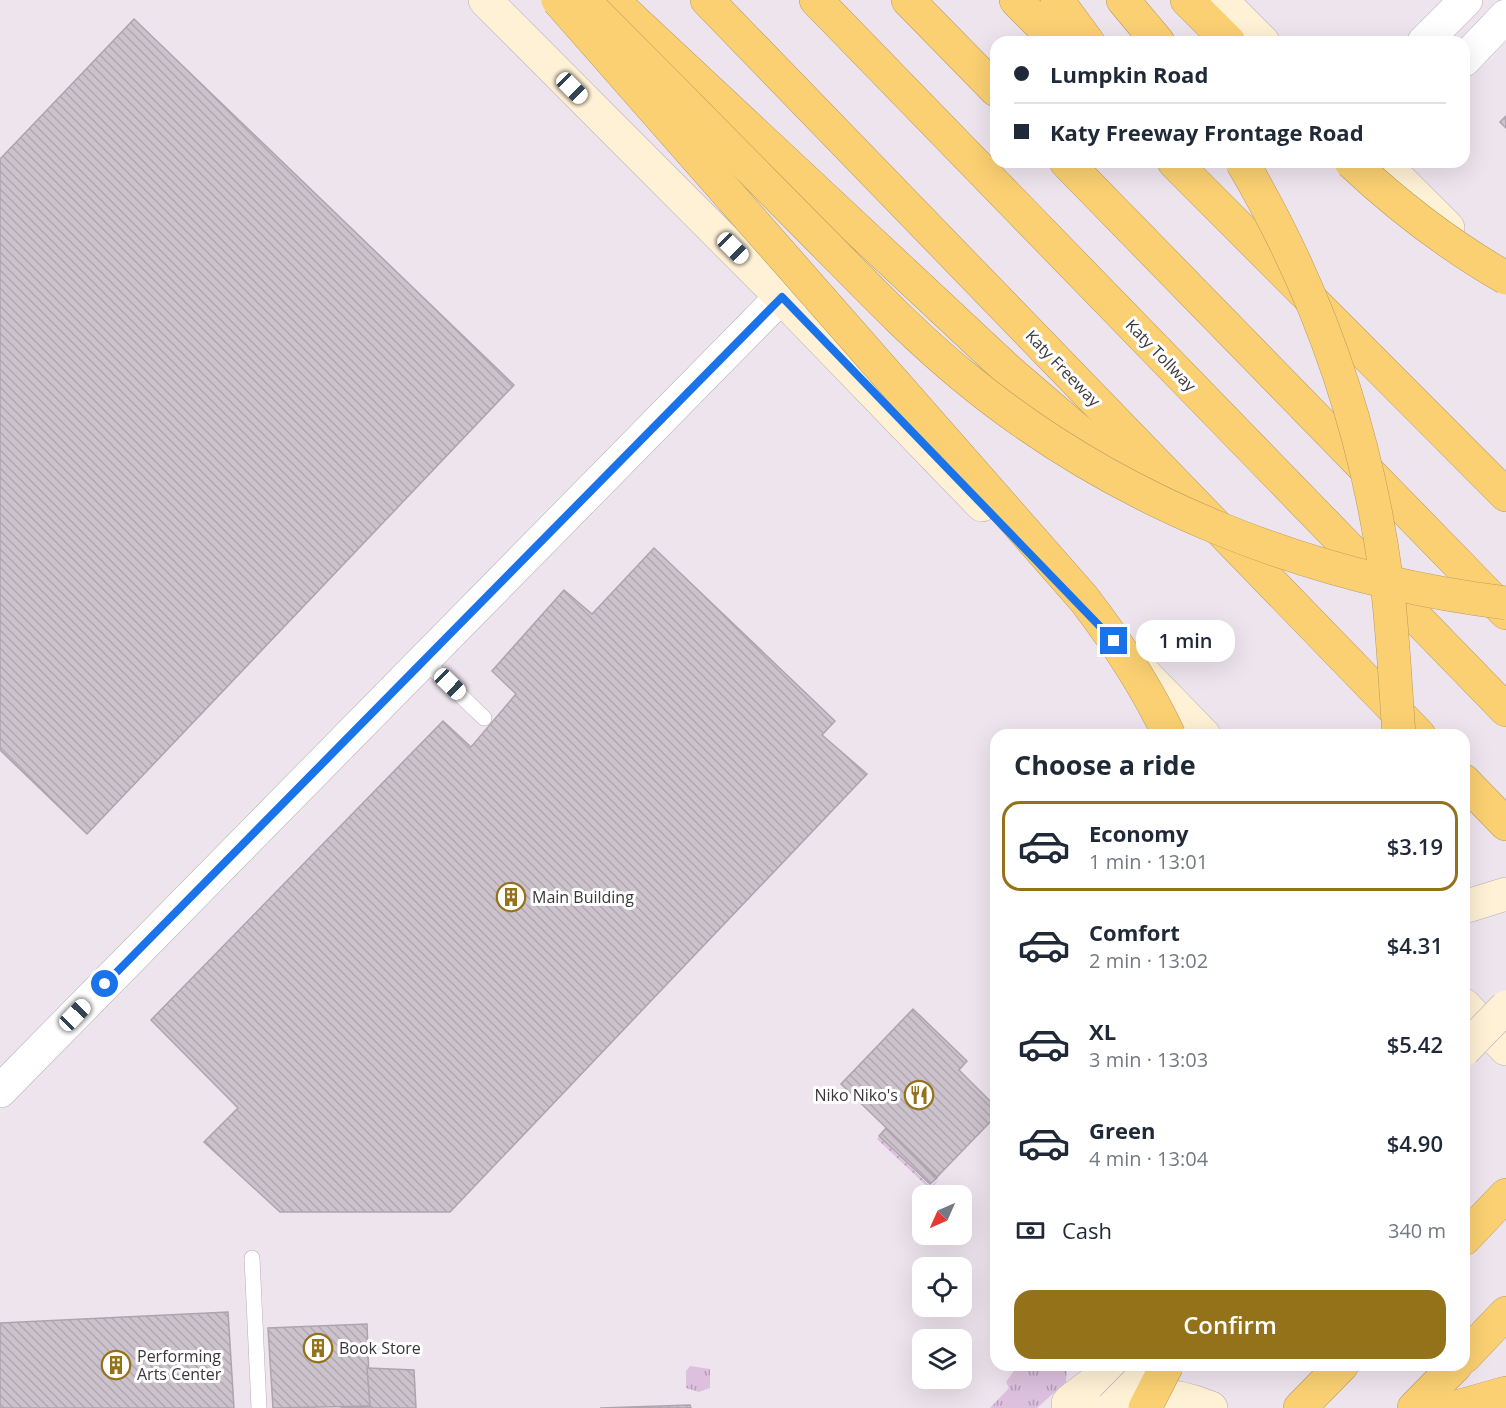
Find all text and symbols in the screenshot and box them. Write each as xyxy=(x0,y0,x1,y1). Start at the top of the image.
text: Lumpkin Road xyxy=(1050,59,1208,89)
car xyxy=(553,69,591,107)
text: Katy Freeway Frontage Road xyxy=(1050,117,1364,147)
car xyxy=(714,229,752,267)
street label: Katy Tollway xyxy=(1121,314,1202,397)
street label: Katy Freeway xyxy=(1021,325,1106,412)
callout: 1 min xyxy=(1135,620,1234,662)
route end xyxy=(1100,627,1127,654)
text: 1 min xyxy=(1159,627,1213,654)
car xyxy=(431,665,469,703)
text: Choose a ride xyxy=(1014,746,1196,783)
text: Economy xyxy=(1089,818,1188,848)
icon: car xyxy=(1017,819,1071,873)
text: $3.19 xyxy=(1387,831,1443,861)
text: 1 min · 13:01 xyxy=(1089,848,1208,875)
building icon: Main Building xyxy=(495,881,527,913)
place label: Main Building xyxy=(532,886,634,908)
text: Comfort xyxy=(1089,917,1180,947)
icon: car xyxy=(1017,918,1071,972)
text: $4.31 xyxy=(1387,930,1443,960)
text: 2 min · 13:02 xyxy=(1089,947,1208,974)
route start xyxy=(91,970,118,997)
car xyxy=(56,996,94,1034)
text: XL xyxy=(1089,1016,1116,1046)
icon: car xyxy=(1017,1017,1071,1071)
text: $5.42 xyxy=(1387,1029,1443,1059)
text: 3 min · 13:03 xyxy=(1089,1046,1208,1073)
restaurant icon: Niko Niko's xyxy=(903,1079,935,1111)
place label: Niko Niko's xyxy=(814,1084,898,1106)
text: Green xyxy=(1089,1115,1155,1145)
icon: car xyxy=(1017,1116,1071,1170)
text: $4.90 xyxy=(1387,1128,1443,1158)
text: 4 min · 13:04 xyxy=(1089,1145,1208,1172)
north arrow xyxy=(912,1185,972,1245)
map controls xyxy=(912,1185,972,1389)
icon: cash xyxy=(1014,1214,1047,1247)
text: Cash xyxy=(1062,1215,1112,1245)
text: 340 m xyxy=(1388,1217,1446,1244)
button: locate xyxy=(912,1257,972,1317)
button: Confirm xyxy=(1014,1290,1446,1359)
button: layers xyxy=(912,1329,972,1389)
building icon: Book Store xyxy=(302,1332,334,1364)
place label: Book Store xyxy=(339,1337,421,1359)
place label: Performing Arts Center xyxy=(137,1345,222,1385)
building icon: Performing Arts Center xyxy=(100,1349,132,1381)

